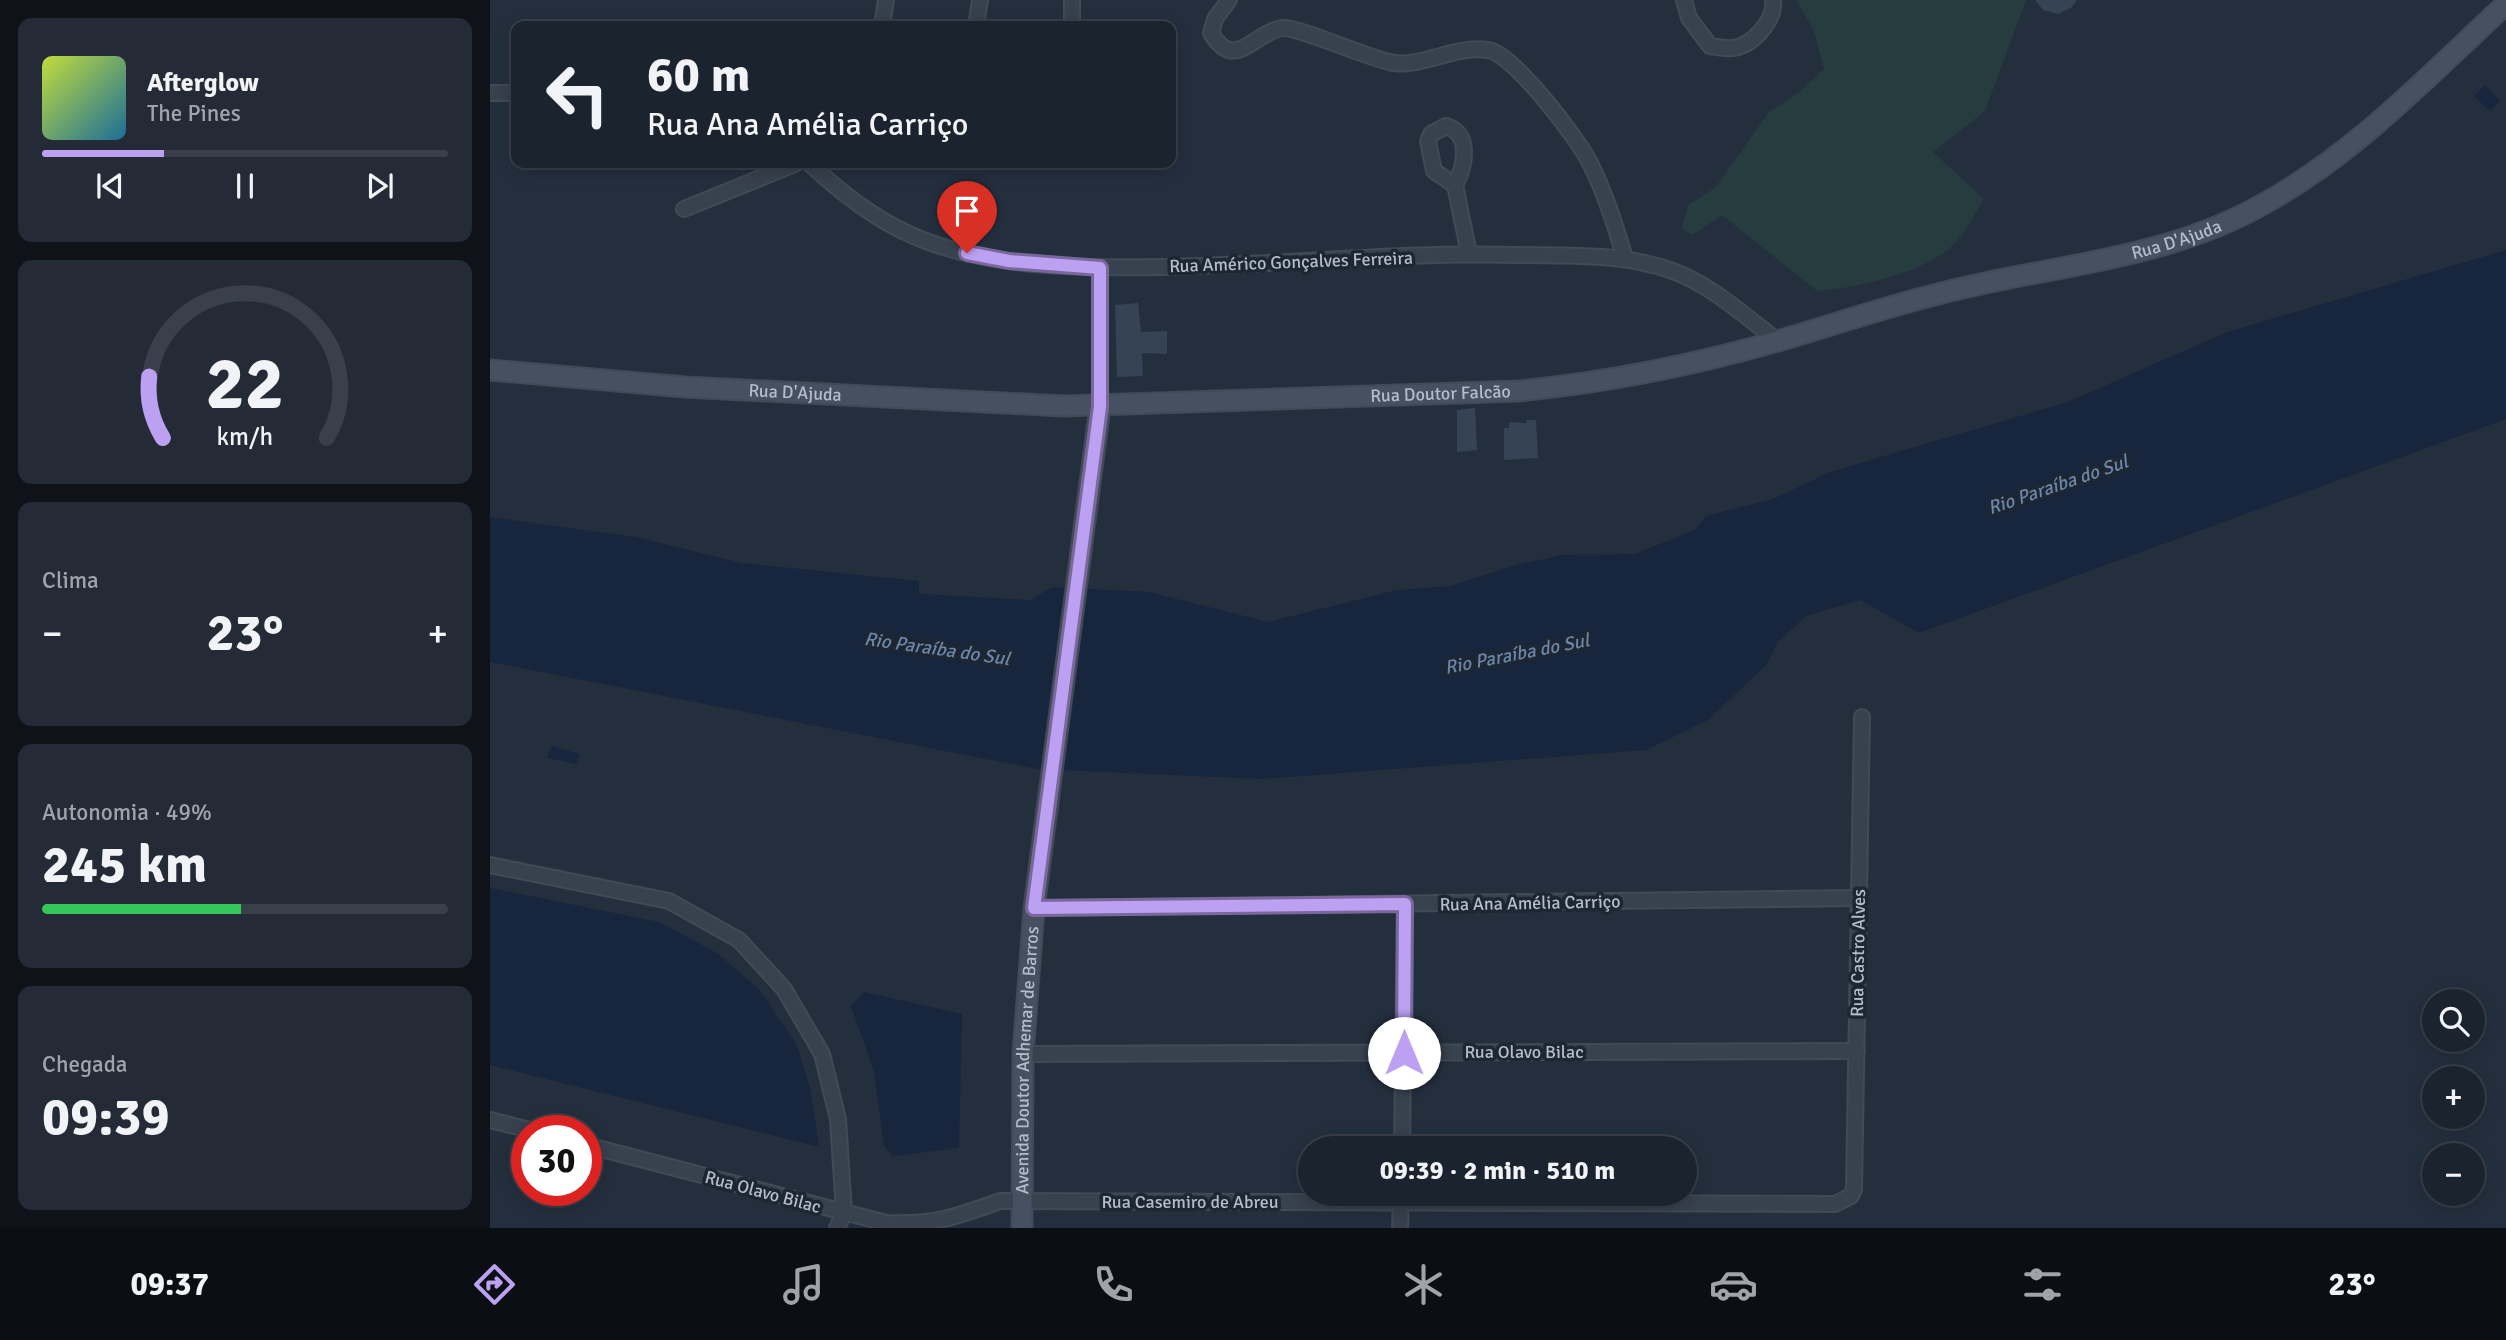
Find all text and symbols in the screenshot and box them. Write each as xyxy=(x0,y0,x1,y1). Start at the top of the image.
text: 60 m xyxy=(647,45,750,105)
icon: left xyxy=(532,49,623,140)
text: Afterglow xyxy=(147,67,259,99)
text: The Pines xyxy=(147,99,241,128)
text: Rua Ana Amélia Carriço xyxy=(647,105,969,144)
icon: previous xyxy=(91,167,129,205)
icon: pause xyxy=(226,167,264,205)
icon: next xyxy=(361,167,399,205)
pin xyxy=(937,181,997,253)
icon: arrive xyxy=(948,192,986,230)
street label: Rua D'Ajuda xyxy=(2129,215,2225,264)
street label: Rua Américo Gonçalves Ferreira xyxy=(1169,247,1413,277)
text: 22 xyxy=(206,340,284,429)
street label: Rua D'Ajuda xyxy=(748,379,842,406)
street label: Rua Doutor Falcão xyxy=(1370,380,1511,407)
text: km/h xyxy=(217,421,273,452)
water label: Rio Paraíba do Sul xyxy=(1985,449,2133,520)
text: Clima xyxy=(42,566,99,595)
text: 23° xyxy=(207,601,283,665)
text: − xyxy=(42,610,63,657)
text: + xyxy=(427,610,448,657)
water label: Rio Paraíba do Sul xyxy=(863,627,1013,671)
water label: Rio Paraíba do Sul xyxy=(1443,628,1593,680)
text: Autonomia · 49% xyxy=(42,798,212,827)
text: 245 km xyxy=(42,833,207,897)
street label: Rua Castro Alves xyxy=(1846,889,1870,1017)
street label: Rua Ana Amélia Carriço xyxy=(1439,890,1621,916)
street label: Avenida Doutor Adhemar de Barros xyxy=(1011,925,1044,1194)
map controls xyxy=(2422,989,2485,1206)
button: search xyxy=(2422,989,2485,1052)
position arrow xyxy=(1367,1016,1441,1090)
street label: Rua Olavo Bilac xyxy=(1464,1041,1584,1063)
text: Chegada xyxy=(42,1050,127,1079)
button: + xyxy=(2422,1066,2485,1129)
text: 09:39 xyxy=(42,1085,170,1149)
speed limit sign: 30 xyxy=(511,1115,602,1206)
button: − xyxy=(2422,1143,2485,1206)
text: 09:39 · 2 min · 510 m xyxy=(1380,1155,1615,1187)
street label: Rua Olavo Bilac xyxy=(703,1166,823,1218)
street label: Rua Casemiro de Abreu xyxy=(1101,1191,1279,1213)
icon: directions xyxy=(470,1260,519,1309)
icon: music xyxy=(779,1260,828,1309)
icon: phone xyxy=(1089,1260,1138,1309)
icon: climate xyxy=(1399,1260,1448,1309)
icon: car xyxy=(1709,1260,1758,1309)
icon: filters xyxy=(2018,1260,2067,1309)
text: 09:37 xyxy=(130,1265,209,1304)
text: 23° xyxy=(2328,1265,2376,1304)

